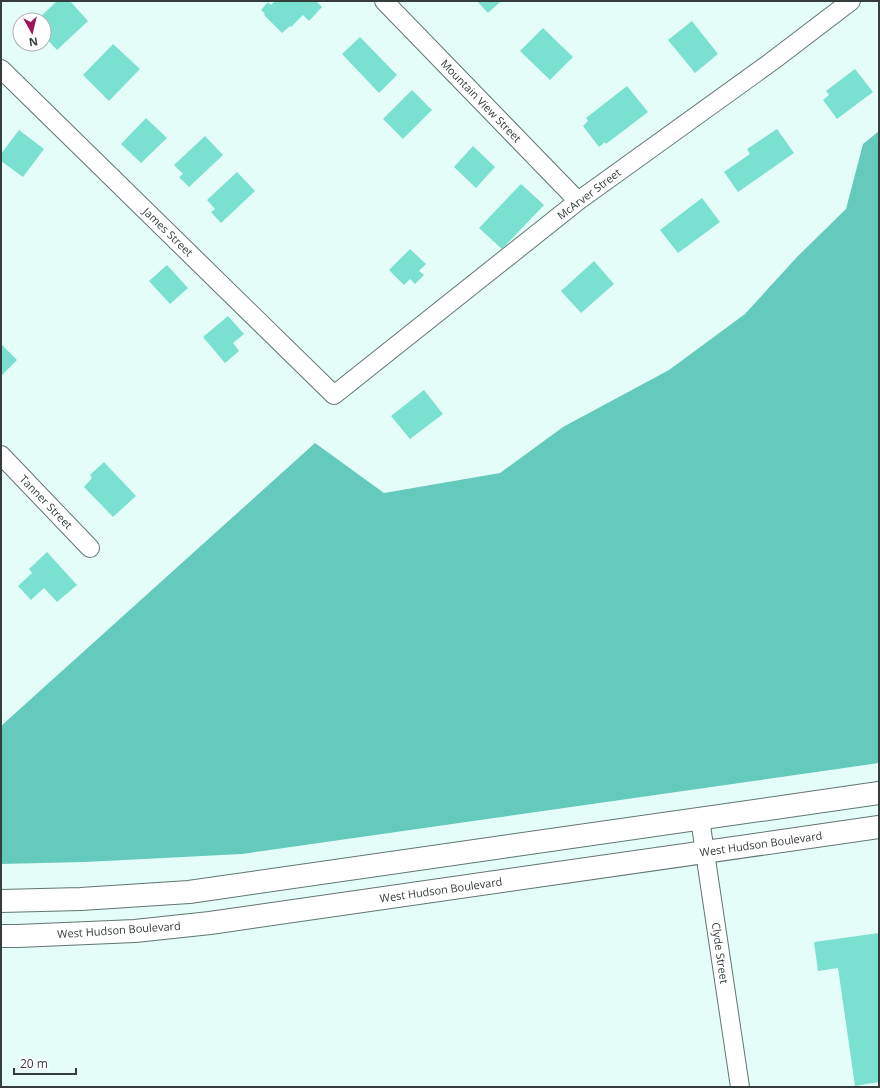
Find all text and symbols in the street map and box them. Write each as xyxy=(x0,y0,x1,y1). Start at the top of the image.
north arrow xyxy=(12,12,52,52)
text: N xyxy=(28,34,39,50)
street label: Mountain View Street xyxy=(438,56,525,145)
street label: McArver Street xyxy=(554,165,624,223)
street label: James Street xyxy=(139,203,197,259)
street label: Tanner Street xyxy=(17,471,76,532)
street label: West Hudson Boulevard xyxy=(699,827,823,860)
street label: West Hudson Boulevard xyxy=(379,873,503,906)
street label: West Hudson Boulevard xyxy=(57,918,181,941)
street label: Clyde Street xyxy=(709,921,732,985)
scale bar xyxy=(14,1050,76,1076)
text: 20 m xyxy=(20,1055,48,1072)

